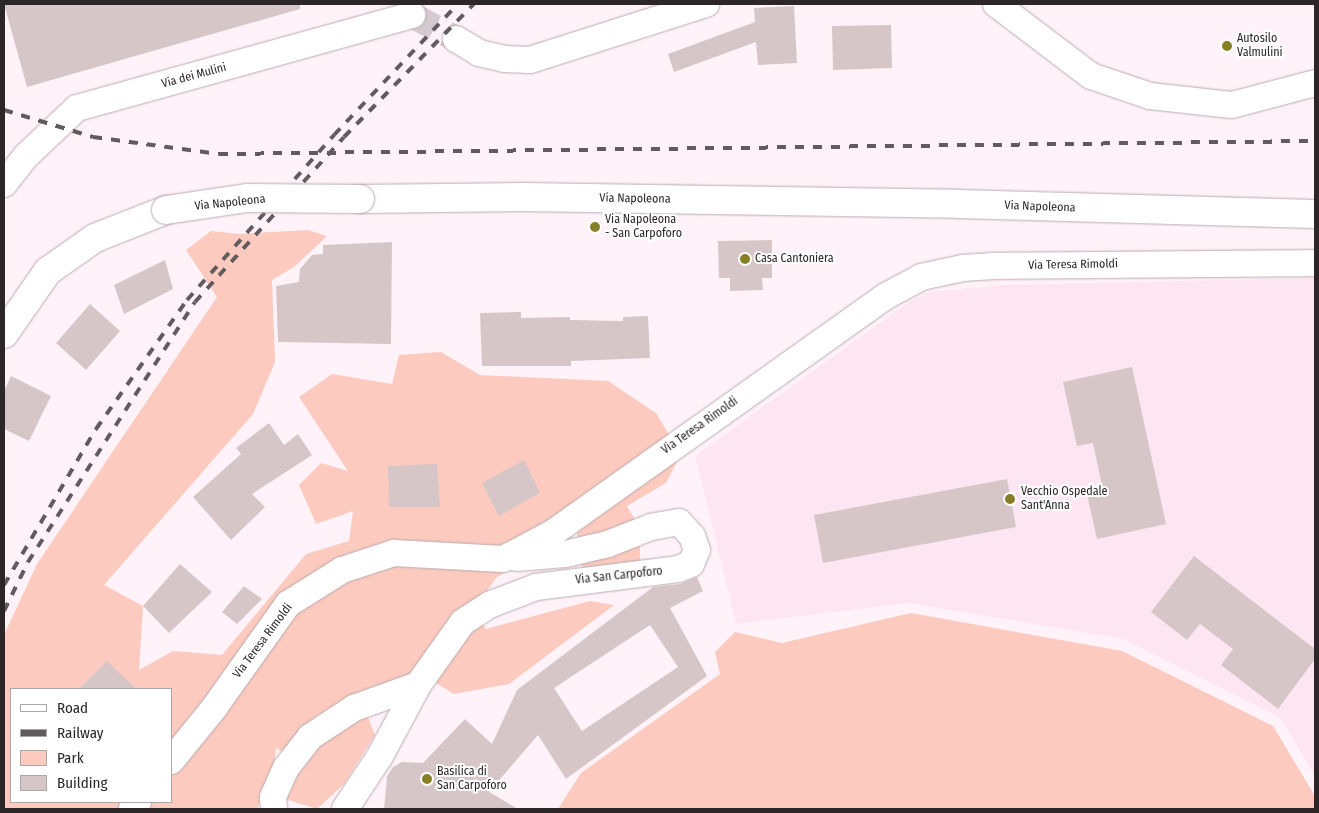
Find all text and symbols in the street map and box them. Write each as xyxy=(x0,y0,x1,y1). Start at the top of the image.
place label: Autosilo Valmulini xyxy=(1237,32,1283,60)
marker: Autosilo Valmulini xyxy=(1221,40,1233,52)
street label: Via dei Mulini xyxy=(160,60,228,92)
street label: Via Napoleona xyxy=(599,191,671,207)
street label: Via Napoleona xyxy=(194,192,266,214)
street label: Via Napoleona xyxy=(1004,199,1076,215)
place label: Via Napoleona - San Carpoforo xyxy=(605,213,682,241)
marker: Via Napoleona - San Carpoforo xyxy=(589,221,601,233)
place label: Casa Cantoniera xyxy=(755,252,834,266)
marker: Casa Cantoniera xyxy=(739,253,751,265)
street label: Via Teresa Rimoldi xyxy=(1028,257,1118,273)
street label: Via Teresa Rimoldi xyxy=(659,394,741,458)
place label: Vecchio Ospedale Sant'Anna xyxy=(1021,485,1107,513)
marker: Vecchio Ospedale Sant'Anna xyxy=(1003,492,1017,506)
street label: Via San Carpoforo xyxy=(575,564,663,588)
street label: Via Teresa Rimoldi xyxy=(230,601,296,681)
legend xyxy=(10,688,172,803)
text: Road xyxy=(57,699,88,717)
text: Railway xyxy=(57,724,104,742)
text: Park xyxy=(57,749,84,767)
place label: Basilica di San Carpoforo xyxy=(437,765,507,793)
marker: Basilica di San Carpoforo xyxy=(421,773,433,785)
text: Building xyxy=(57,774,108,792)

